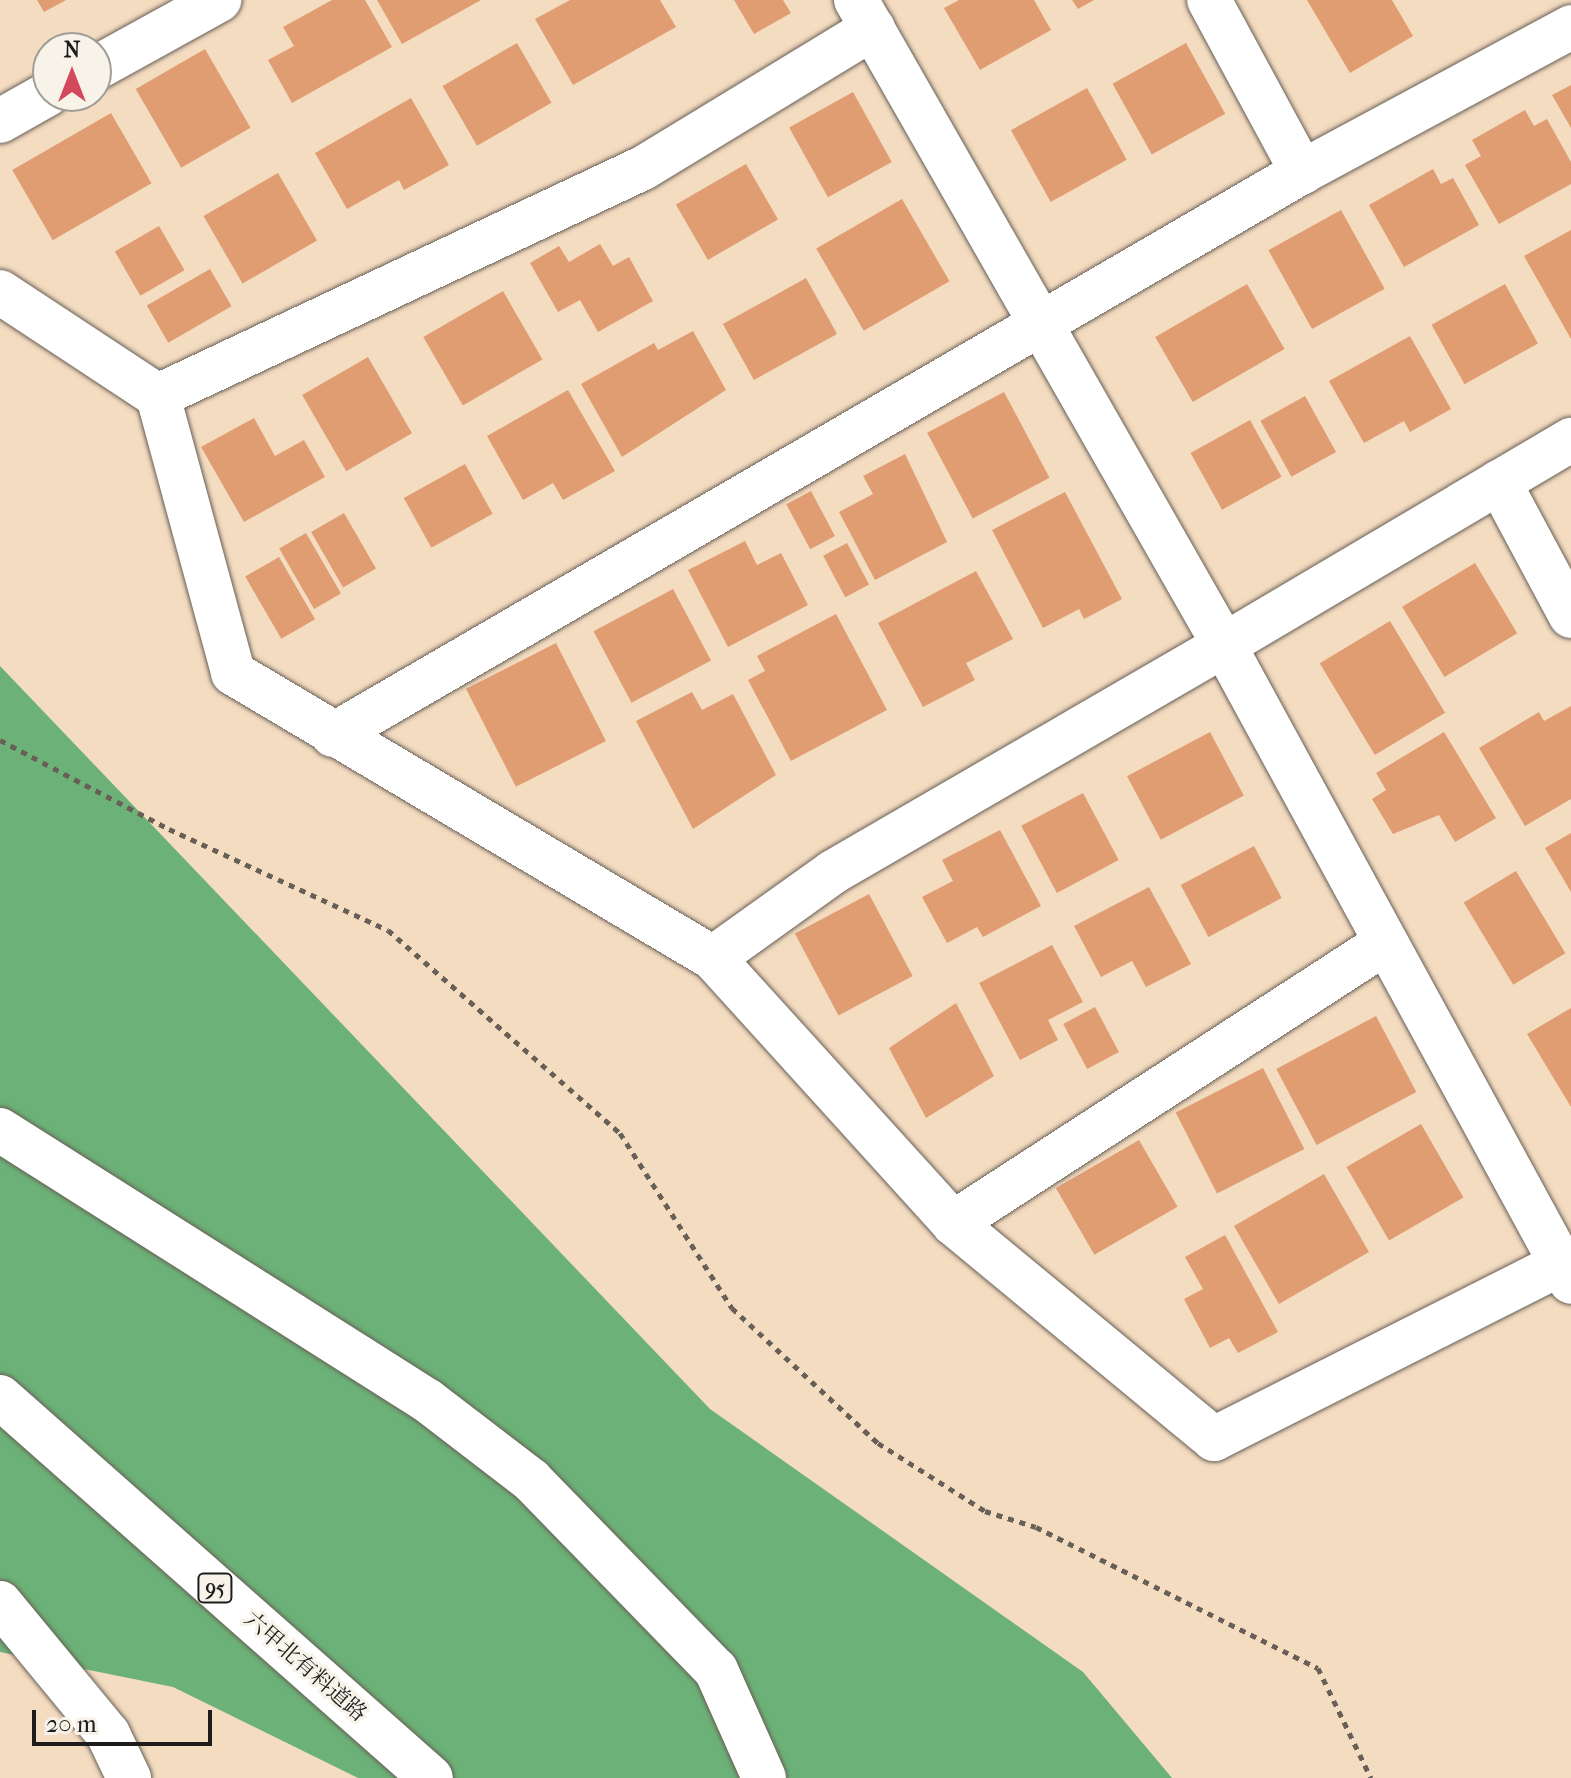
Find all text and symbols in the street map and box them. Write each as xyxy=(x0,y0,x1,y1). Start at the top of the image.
north arrow xyxy=(32,32,112,112)
text: N xyxy=(64,37,80,63)
road number: 95 xyxy=(197,1572,233,1604)
street label: 六甲北有料道路 xyxy=(238,1607,372,1727)
scale bar xyxy=(36,1694,216,1744)
text: 20 m xyxy=(46,1710,97,1738)

